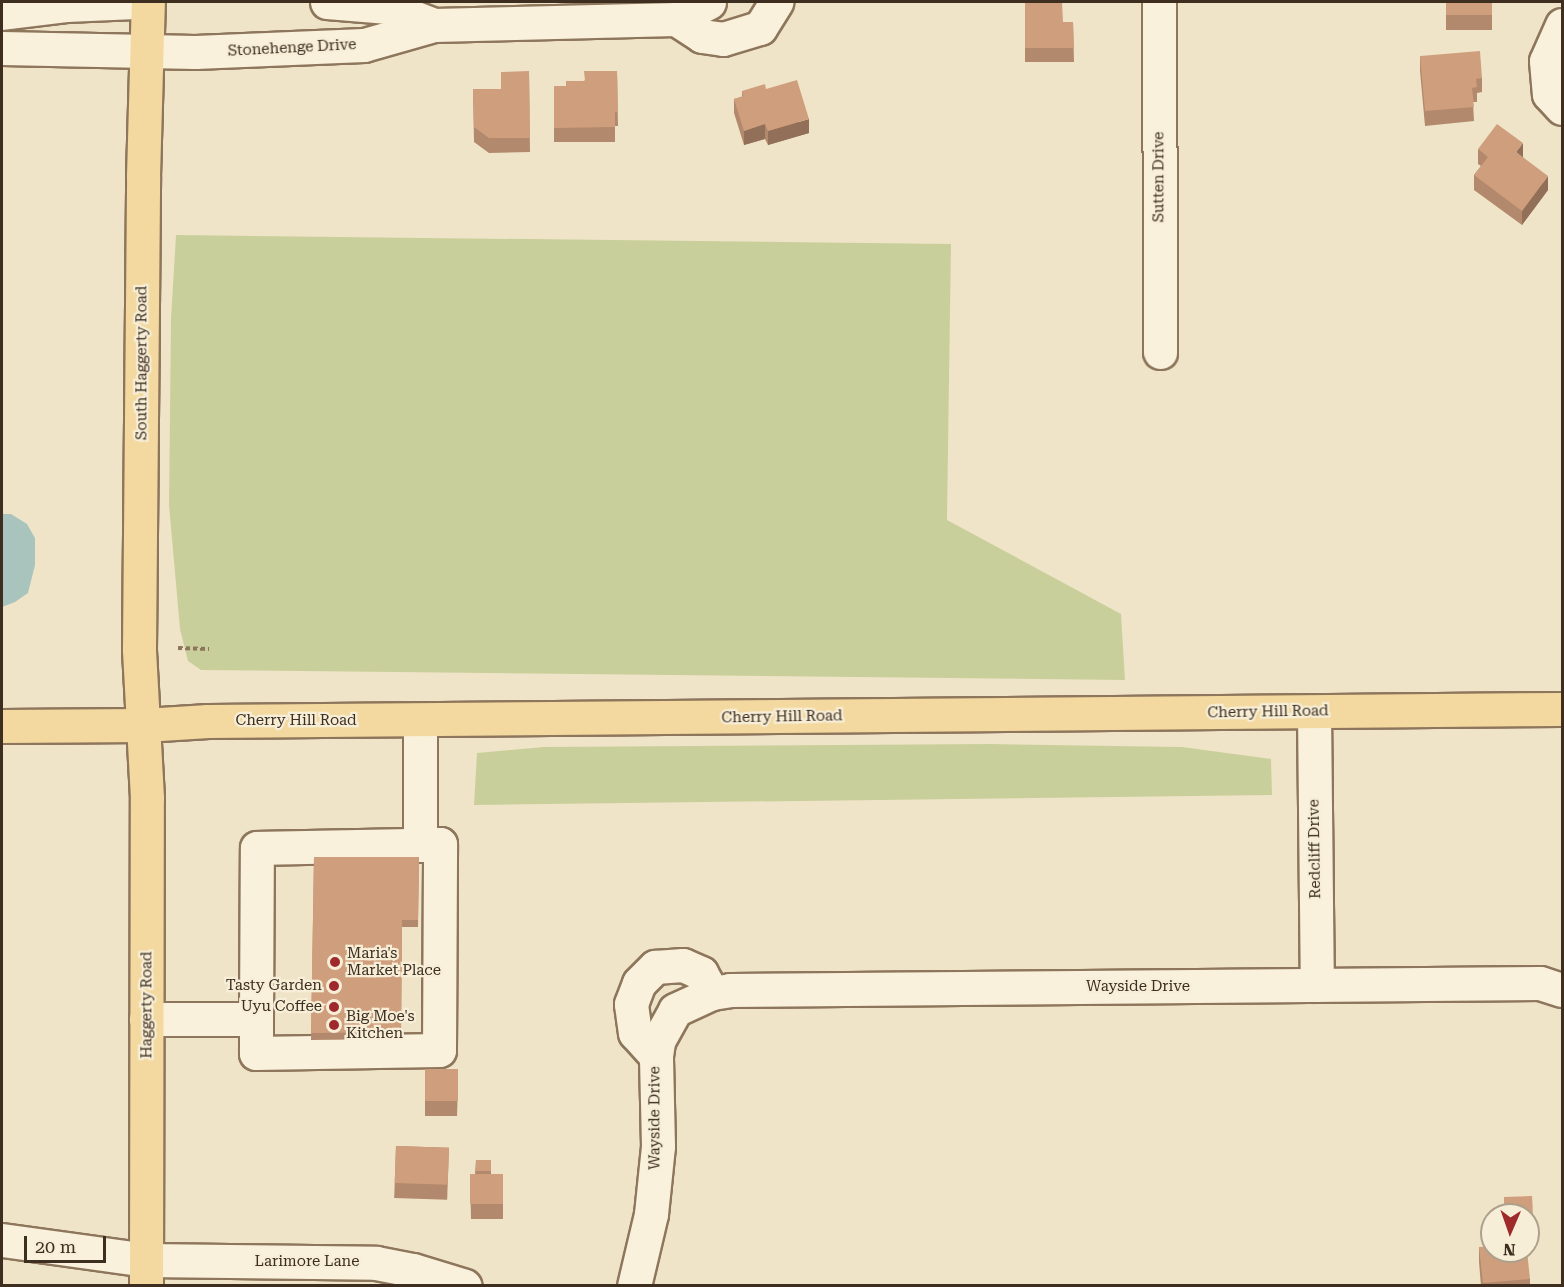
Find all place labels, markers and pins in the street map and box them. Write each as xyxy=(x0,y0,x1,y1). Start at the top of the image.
place label: Maria's Market Place xyxy=(347,944,441,979)
marker: Maria's Market Place xyxy=(328,955,342,969)
place label: Tasty Garden xyxy=(226,977,322,995)
marker: Tasty Garden xyxy=(327,979,341,993)
place label: Uyu Coffee xyxy=(241,998,322,1016)
marker: Uyu Coffee xyxy=(327,1000,341,1014)
place label: Big Moe's Kitchen xyxy=(346,1007,415,1042)
marker: Big Moe's Kitchen xyxy=(327,1018,341,1032)

